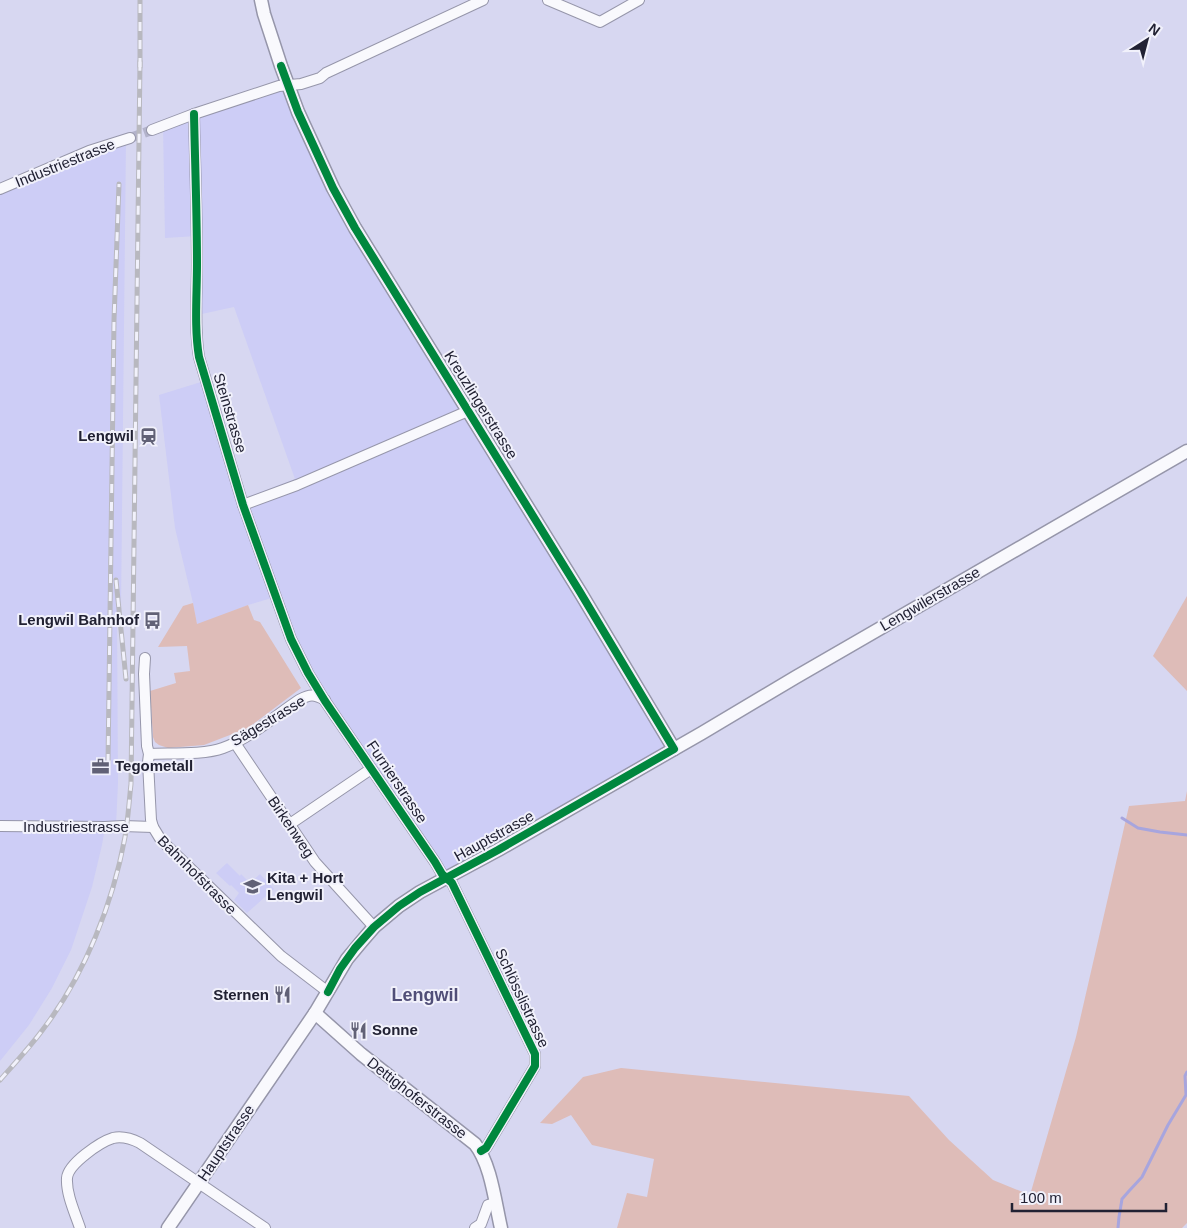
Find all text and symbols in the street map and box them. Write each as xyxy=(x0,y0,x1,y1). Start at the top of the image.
north arrow xyxy=(1122,15,1172,65)
text: N xyxy=(1146,20,1163,39)
street label: Industriestrasse xyxy=(13,135,117,190)
street label: Kreuzlingerstrasse xyxy=(441,348,522,462)
street label: Steinstrasse xyxy=(210,371,251,455)
station icon: Lengwil xyxy=(138,426,158,446)
place label: Lengwil xyxy=(78,427,134,444)
street label: Lengwilerstrasse xyxy=(877,563,983,634)
bus stop icon: Lengwil Bahnhof xyxy=(143,610,163,630)
place label: Lengwil Bahnhof xyxy=(18,611,140,628)
street label: Sägestrasse xyxy=(228,692,308,749)
street label: Furnierstrasse xyxy=(364,737,431,826)
office icon: Tegometall xyxy=(91,756,111,776)
place label: Tegometall xyxy=(115,757,193,774)
street label: Birkenweg xyxy=(265,793,318,861)
street label: Hauptstrasse xyxy=(451,807,537,864)
street label: Industriestrasse xyxy=(23,818,129,835)
street label: Bahnhofstrasse xyxy=(154,832,240,918)
place label: Kita + Hort Lengwil xyxy=(267,869,343,903)
school or university icon: Kita + Hort Lengwil xyxy=(243,877,263,897)
street label: Schlösslistrasse xyxy=(492,945,553,1050)
restaurant icon: Sternen xyxy=(273,985,293,1005)
district label: Lengwil xyxy=(392,985,459,1005)
place label: Sternen xyxy=(213,986,269,1003)
restaurant icon: Sonne xyxy=(348,1020,368,1040)
place label: Sonne xyxy=(372,1021,418,1038)
street label: Dettighoferstrasse xyxy=(364,1053,471,1142)
street label: Hauptstrasse xyxy=(194,1101,257,1184)
scale bar xyxy=(1012,1180,1166,1212)
text: 100 m xyxy=(1020,1189,1062,1206)

